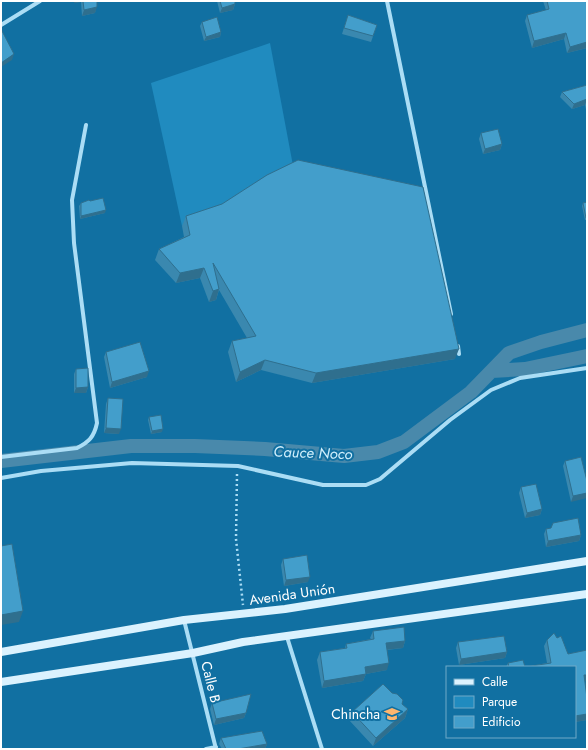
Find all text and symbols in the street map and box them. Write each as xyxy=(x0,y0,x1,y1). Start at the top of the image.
water label: Cauce Noco xyxy=(273,441,353,465)
street label: Avenida Unión xyxy=(248,578,336,610)
street label: Calle B xyxy=(196,659,226,705)
legend xyxy=(446,666,576,738)
text: Calle xyxy=(482,673,508,691)
text: Parque xyxy=(482,693,517,711)
place label: Chincha xyxy=(331,704,380,724)
school or university icon: Chincha xyxy=(383,705,401,723)
text: Edificio xyxy=(482,713,521,731)

